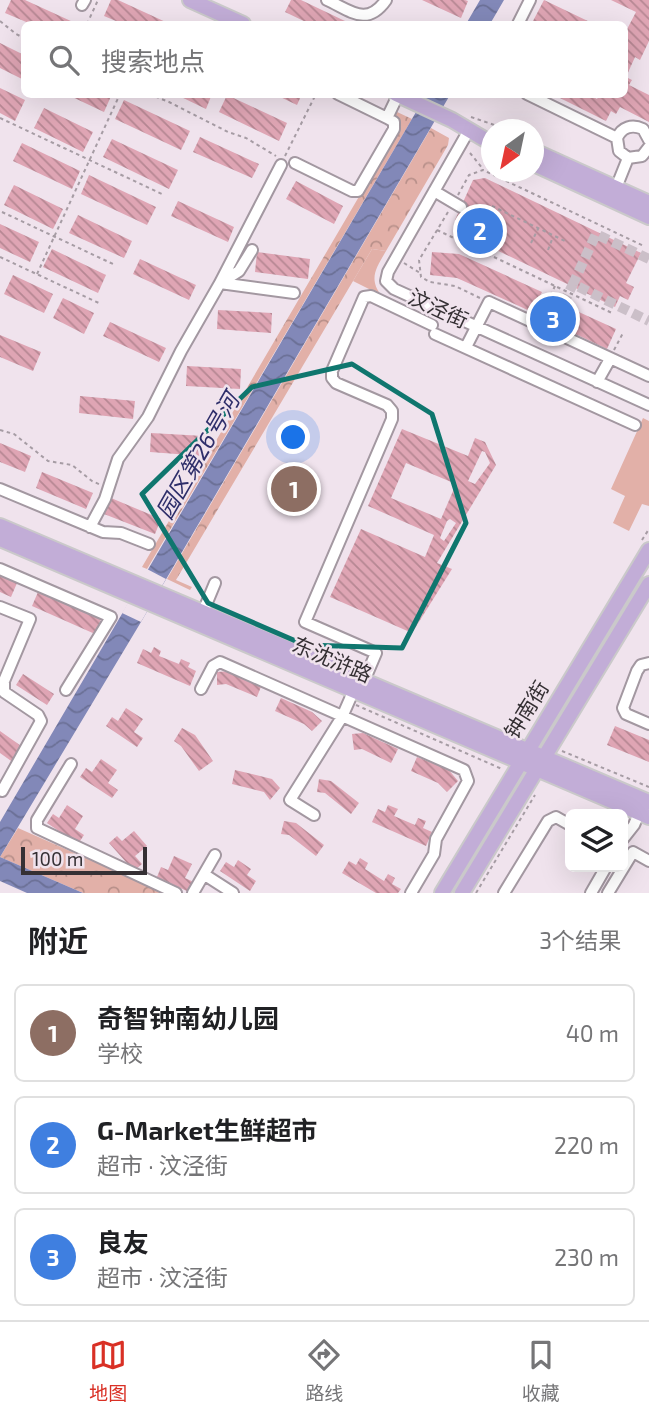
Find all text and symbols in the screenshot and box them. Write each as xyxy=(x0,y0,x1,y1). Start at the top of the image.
search box xyxy=(21,21,628,98)
icon: search xyxy=(45,41,83,79)
text: 搜索地点 xyxy=(101,45,205,76)
north arrow xyxy=(481,119,544,182)
pin: 2 xyxy=(457,205,503,257)
street label: 汶泾街 xyxy=(405,283,472,332)
pin: 3 xyxy=(530,293,576,345)
water label: 园区第26号河 xyxy=(150,384,246,524)
your location xyxy=(276,420,310,454)
pin: 1 xyxy=(271,463,317,515)
street label: 东沈浒路 xyxy=(289,631,376,687)
street label: 钟南街 xyxy=(498,676,553,743)
map controls xyxy=(565,809,628,872)
button: layers xyxy=(565,809,628,872)
scale bar xyxy=(21,844,147,876)
text: 100 m xyxy=(32,847,83,870)
text: 附近 xyxy=(28,922,88,958)
text: 3个结果 xyxy=(539,926,621,954)
text: 奇智钟南幼儿园 xyxy=(97,1002,279,1033)
text: 1 xyxy=(48,1019,58,1047)
text: 40 m xyxy=(566,1019,619,1047)
text: 学校 xyxy=(97,1039,143,1067)
text: G-Market生鲜超市 xyxy=(97,1114,318,1145)
text: 2 xyxy=(46,1131,60,1159)
text: 220 m xyxy=(554,1131,619,1159)
text: 超市 · 汶泾街 xyxy=(97,1151,228,1179)
text: 良友 xyxy=(97,1226,149,1257)
text: 3 xyxy=(46,1243,60,1271)
text: 230 m xyxy=(554,1243,619,1271)
text: 超市 · 汶泾街 xyxy=(97,1263,228,1291)
tab: 地图 xyxy=(89,1336,127,1405)
tab: 路线 xyxy=(305,1336,344,1405)
tab: 收藏 xyxy=(522,1336,560,1405)

